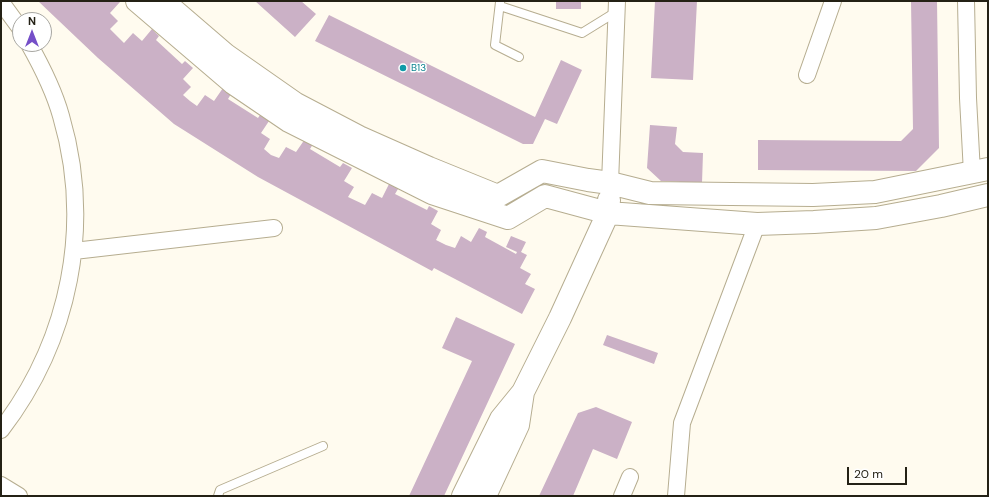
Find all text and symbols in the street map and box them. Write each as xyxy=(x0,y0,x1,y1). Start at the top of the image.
north arrow xyxy=(12,12,52,52)
text: N xyxy=(28,14,36,28)
place label: B13 xyxy=(411,62,426,74)
marker: B13 xyxy=(398,63,408,73)
scale bar xyxy=(849,459,909,485)
text: 20 m xyxy=(854,466,883,482)

